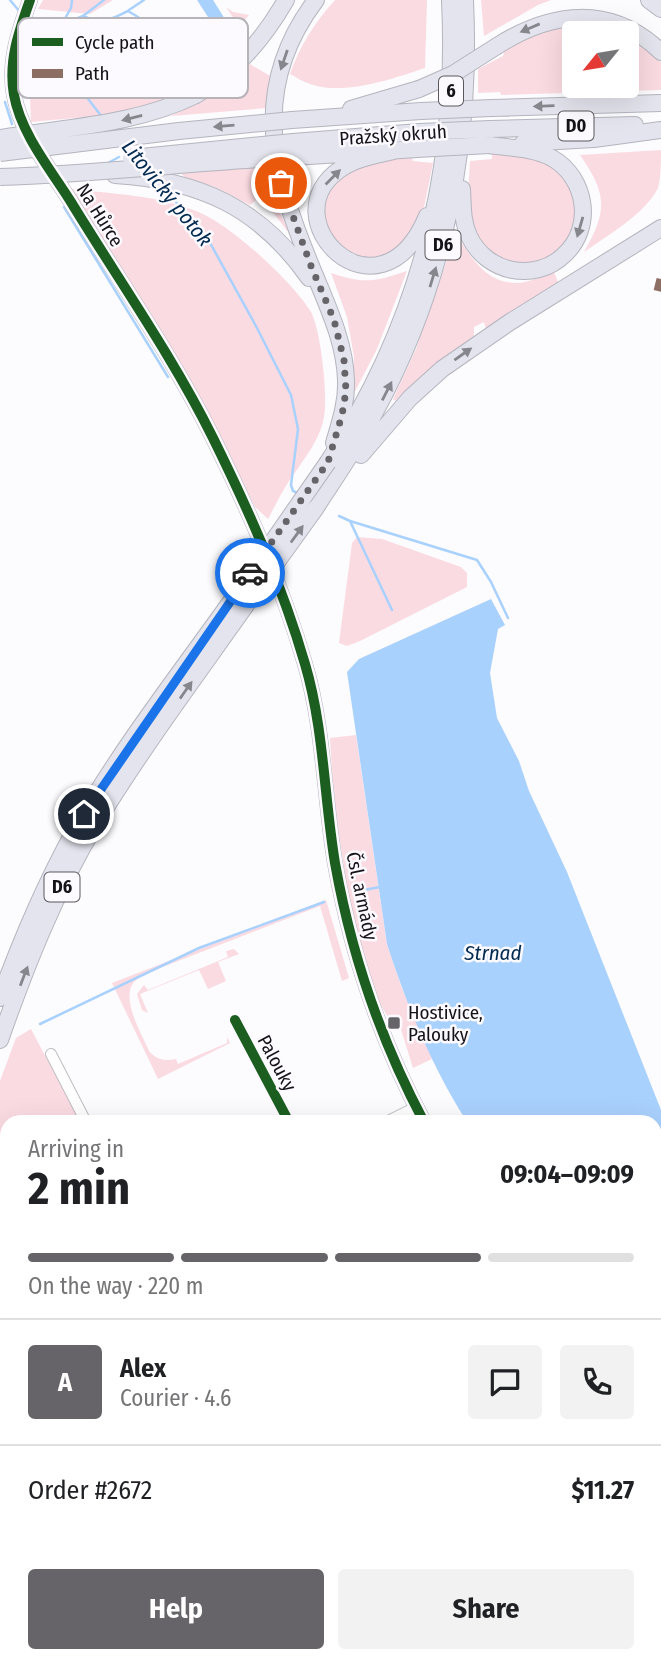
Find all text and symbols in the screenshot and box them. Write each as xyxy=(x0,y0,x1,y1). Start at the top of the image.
legend xyxy=(18,18,248,98)
north arrow xyxy=(562,21,639,98)
map controls xyxy=(562,21,639,98)
one-way arrow xyxy=(520,22,540,34)
text: Cycle path xyxy=(75,31,154,54)
one-way arrow xyxy=(278,49,289,70)
text: Path xyxy=(75,62,110,85)
road number: 6 xyxy=(439,76,463,106)
one-way arrow xyxy=(533,101,555,112)
road number: D0 xyxy=(558,112,594,140)
one-way arrow xyxy=(121,113,143,124)
street label: Pražský okruh xyxy=(338,120,448,150)
one-way arrow xyxy=(213,121,235,132)
water label: Litovický potok xyxy=(116,134,218,252)
pin xyxy=(251,153,311,213)
icon: bag xyxy=(262,164,300,202)
one-way arrow xyxy=(325,168,342,185)
street label: Na Hůrce xyxy=(72,179,128,251)
one-way arrow xyxy=(574,217,585,239)
road number: D6 xyxy=(426,230,460,260)
one-way arrow xyxy=(428,267,438,288)
one-way arrow xyxy=(453,348,472,361)
one-way arrow xyxy=(381,381,392,401)
one-way arrow xyxy=(290,525,305,543)
courier xyxy=(215,538,285,608)
icon: car xyxy=(231,554,269,592)
one-way arrow xyxy=(179,681,193,699)
pin xyxy=(54,784,114,844)
icon: home xyxy=(65,795,103,833)
street label: Čsl. armády xyxy=(341,850,383,943)
road number: D6 xyxy=(44,872,80,902)
water label: Strnad xyxy=(463,940,522,966)
one-way arrow xyxy=(19,966,30,987)
place label: Hostivice, Palouky xyxy=(408,1001,483,1046)
marker: Hostivice, Palouky xyxy=(386,1015,402,1031)
street label: Palouky xyxy=(253,1031,302,1095)
text: Arriving in xyxy=(28,1135,124,1163)
text: 09:04–09:09 xyxy=(500,1159,634,1190)
text: 2 min xyxy=(28,1161,130,1216)
text: On the way · 220 m xyxy=(28,1272,203,1300)
button: chat xyxy=(468,1345,542,1419)
button: phone xyxy=(560,1345,634,1419)
text: Alex xyxy=(120,1353,166,1384)
text: A xyxy=(58,1367,72,1398)
text: Courier · 4.6 xyxy=(120,1384,231,1412)
text: Order #2672 xyxy=(28,1475,152,1506)
text: $11.27 xyxy=(572,1475,634,1506)
button: Help xyxy=(28,1569,324,1649)
button: Share xyxy=(338,1569,634,1649)

